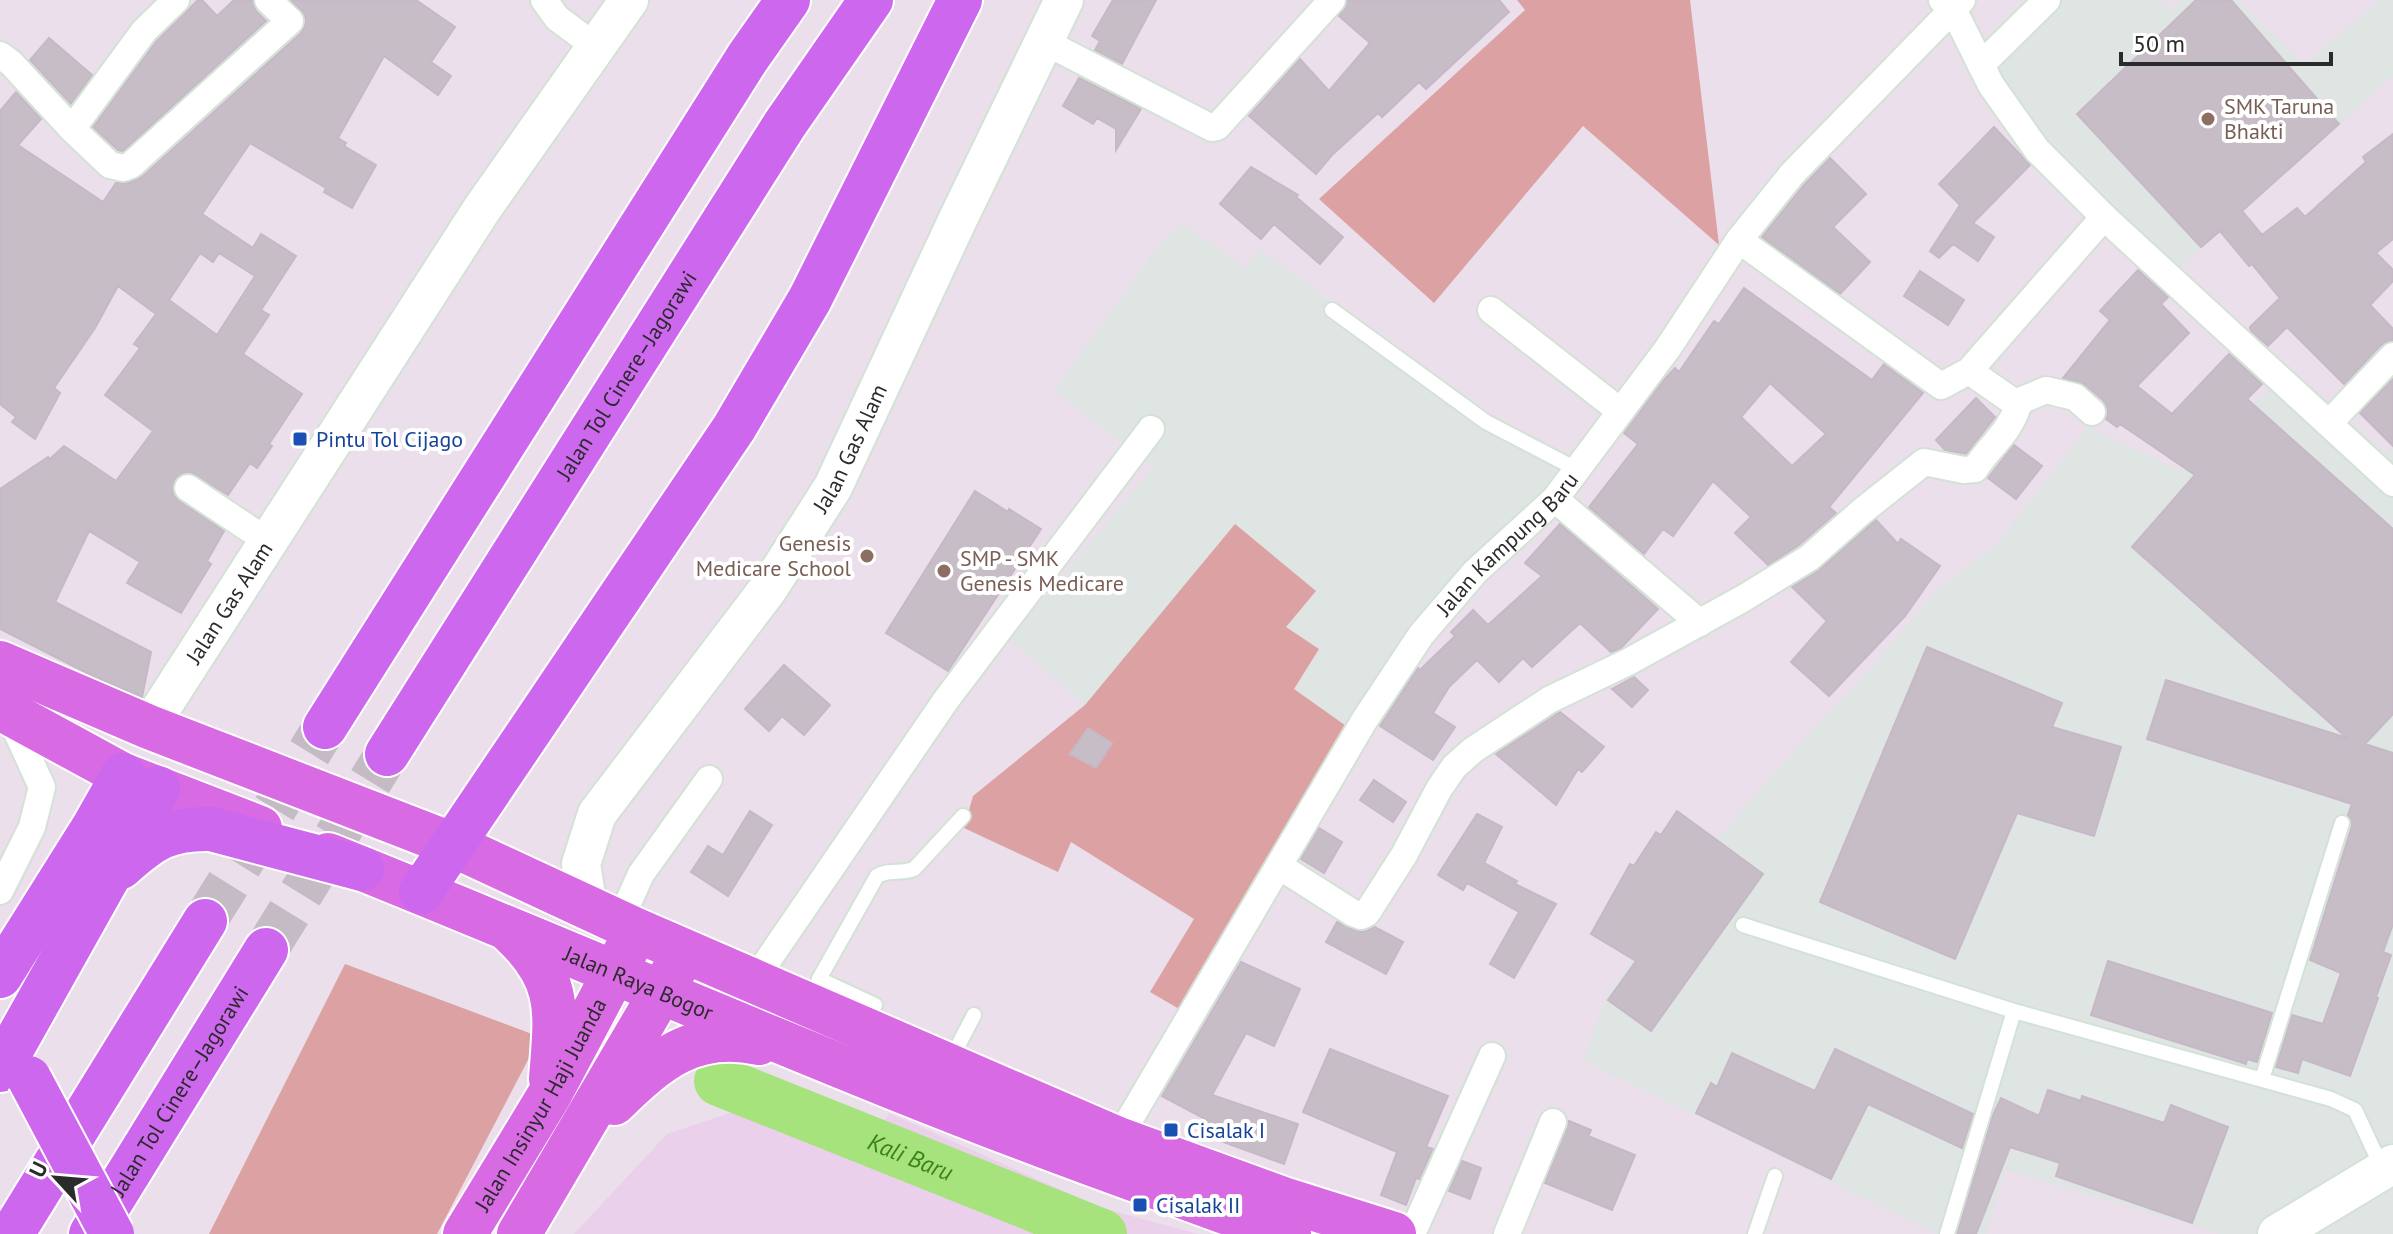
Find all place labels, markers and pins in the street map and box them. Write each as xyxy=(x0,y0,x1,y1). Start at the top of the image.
place label: SMK Taruna Bhakti xyxy=(2224,92,2334,145)
marker: SMK Taruna Bhakti xyxy=(2199,110,2217,128)
place label: Pintu Tol Cijago xyxy=(316,425,463,453)
marker: Pintu Tol Cijago xyxy=(291,430,309,448)
place label: Genesis Medicare School xyxy=(696,529,852,582)
place label: SMP - SMK Genesis Medicare xyxy=(960,544,1124,597)
marker: Genesis Medicare School xyxy=(858,547,876,565)
marker: SMP - SMK Genesis Medicare xyxy=(935,562,953,580)
place label: Cisalak I xyxy=(1187,1116,1265,1144)
marker: Cisalak I xyxy=(1162,1121,1180,1139)
place label: Cisalak II xyxy=(1156,1191,1241,1219)
marker: Cisalak II xyxy=(1131,1196,1149,1214)

